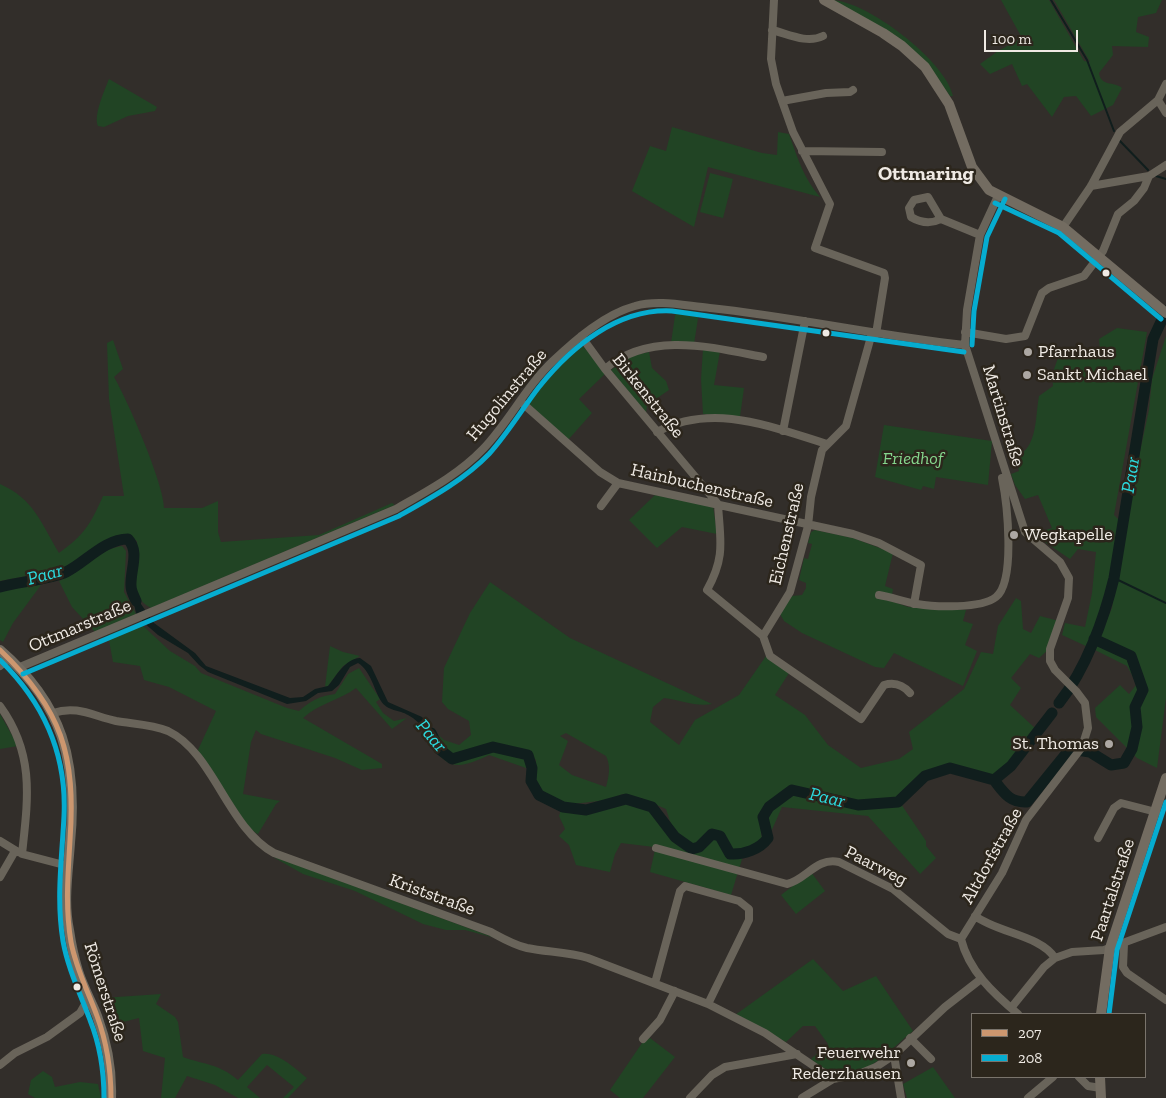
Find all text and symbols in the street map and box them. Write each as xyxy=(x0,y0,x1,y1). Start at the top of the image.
scale bar xyxy=(986,20,1080,52)
text: 100 m xyxy=(992,30,1031,48)
district label: Ottmaring xyxy=(878,162,974,186)
unlabelled marker xyxy=(1101,268,1111,278)
unlabelled marker xyxy=(821,328,831,338)
place label: Pfarrhaus xyxy=(1038,341,1115,363)
street label: Hugolinstraße xyxy=(462,345,552,445)
marker: Pfarrhaus xyxy=(1022,346,1034,358)
street label: Birkenstraße xyxy=(607,349,689,443)
street label: Martinstraße xyxy=(977,363,1029,469)
place label: Sankt Michael xyxy=(1037,364,1147,386)
marker: Sankt Michael xyxy=(1021,369,1033,381)
park label: Friedhof xyxy=(883,448,943,470)
water label: Paar xyxy=(1117,455,1145,495)
street label: Hainbuchenstraße xyxy=(629,459,775,513)
street label: Eichenstraße xyxy=(765,481,809,587)
place label: Wegkapelle xyxy=(1024,524,1113,546)
marker: Wegkapelle xyxy=(1008,529,1020,541)
water label: Paar xyxy=(25,559,65,591)
street label: Ottmarstraße xyxy=(25,595,135,657)
water label: Paar xyxy=(411,715,451,757)
place label: St. Thomas xyxy=(1012,733,1099,755)
marker: St. Thomas xyxy=(1103,738,1115,750)
water label: Paar xyxy=(807,783,847,813)
street label: Altdorfstraße xyxy=(957,804,1027,908)
street label: Paartalstraße xyxy=(1086,836,1140,944)
street label: Paarweg xyxy=(841,841,911,891)
street label: Kriststraße xyxy=(386,870,478,920)
street label: Römerstraße xyxy=(79,940,131,1044)
unlabelled marker xyxy=(72,982,82,992)
legend xyxy=(971,1013,1146,1078)
text: 207 xyxy=(1018,1024,1041,1042)
place label: Feuerwehr Rederzhausen xyxy=(792,1042,901,1084)
text: 208 xyxy=(1018,1049,1042,1067)
marker: Feuerwehr Rederzhausen xyxy=(905,1057,917,1069)

